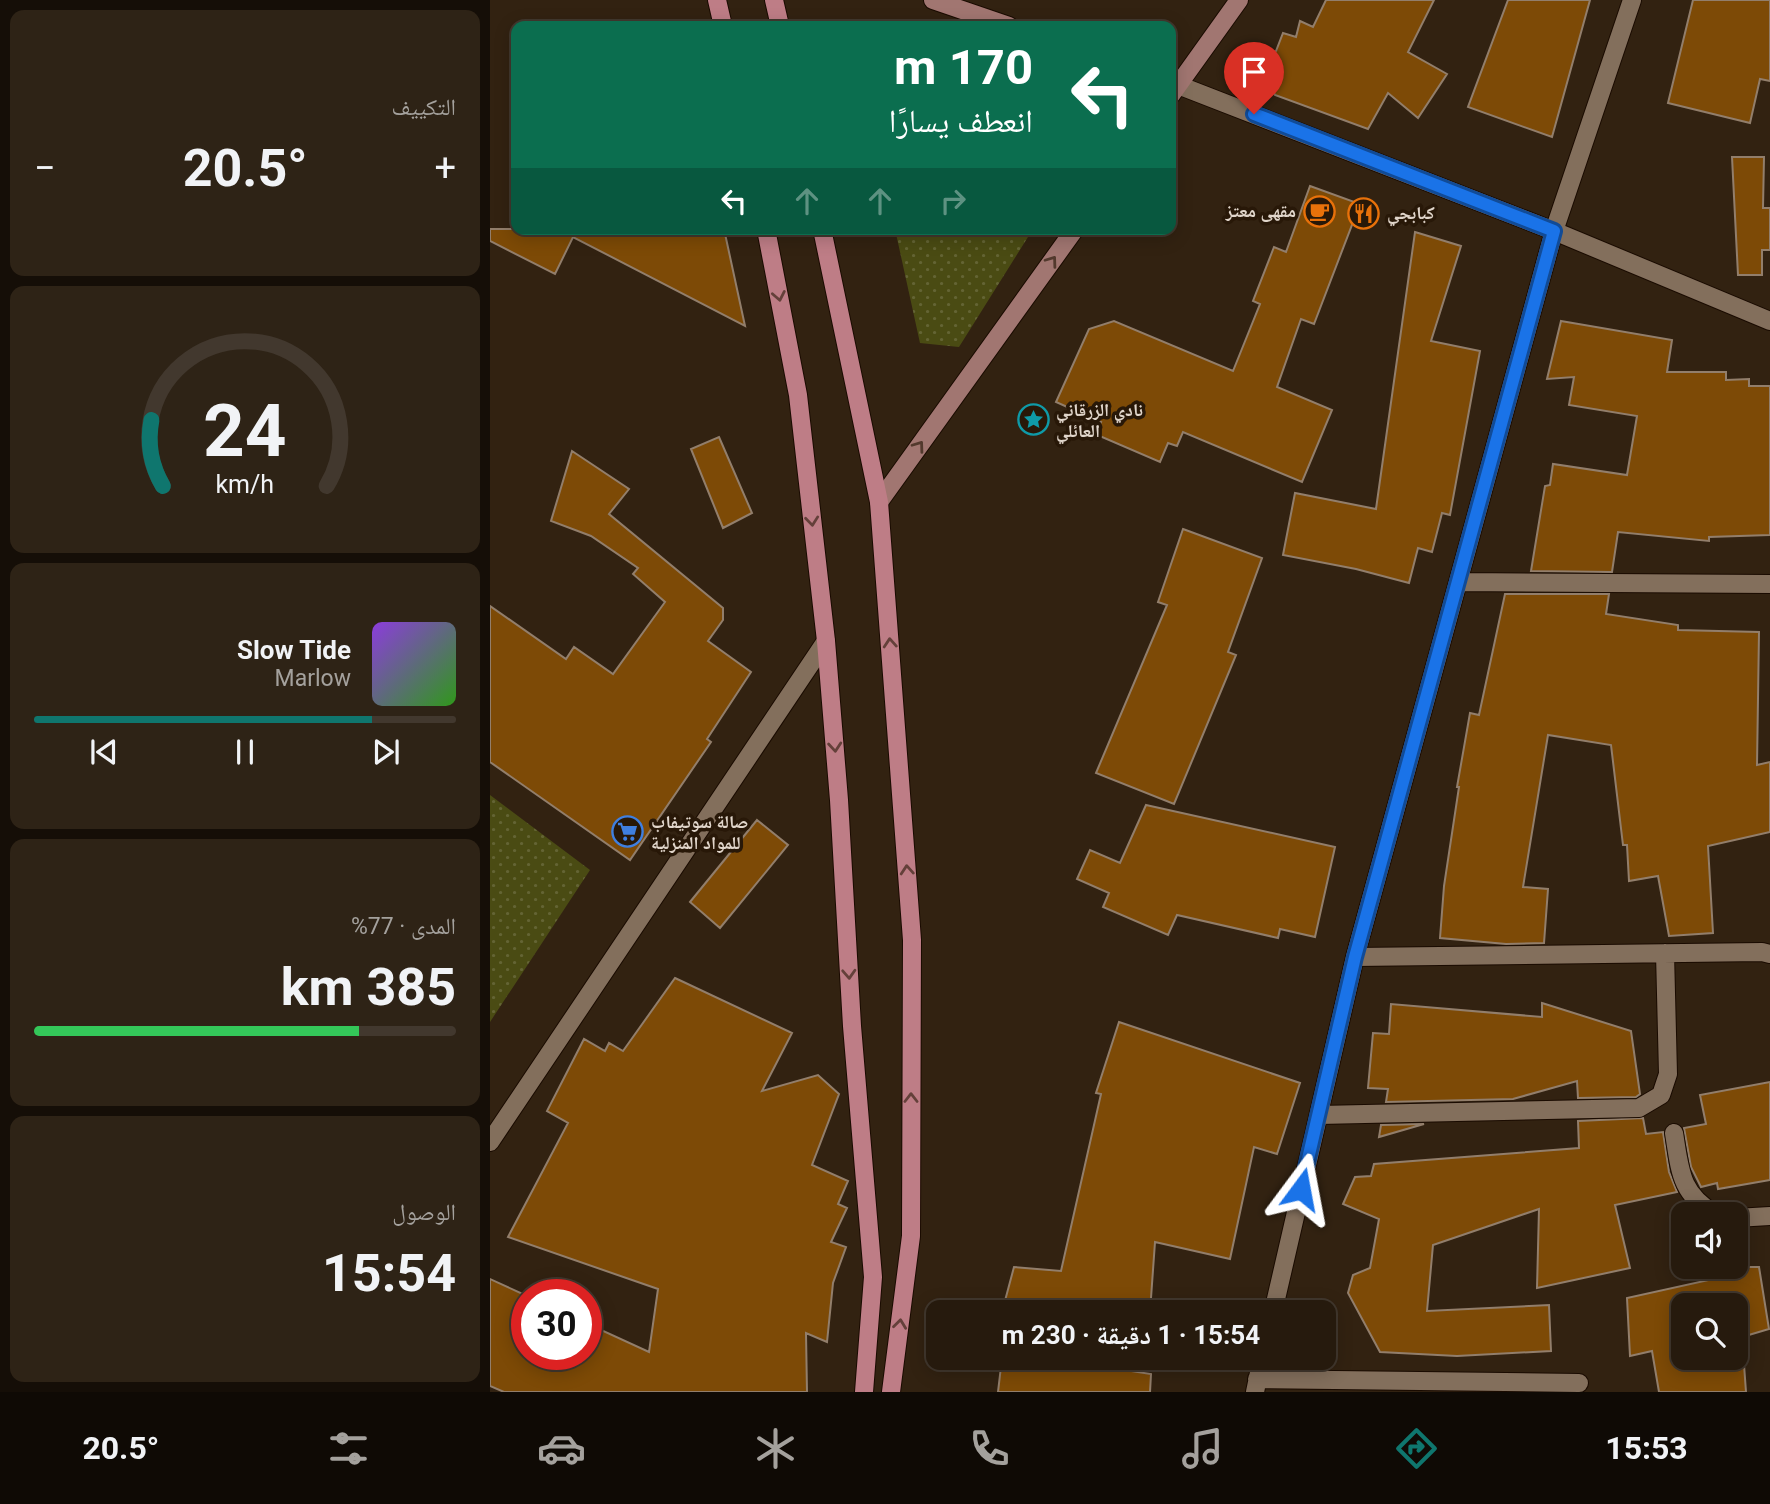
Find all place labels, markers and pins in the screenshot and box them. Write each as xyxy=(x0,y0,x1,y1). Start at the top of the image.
pin xyxy=(1224,42,1284,114)
cafe icon: مقهى معتز xyxy=(1302,194,1336,228)
restaurant icon: كبابجي xyxy=(1347,196,1381,230)
place label: مقهى معتز xyxy=(1225,200,1296,222)
place label: كبابجي xyxy=(1387,202,1435,227)
place label: نادي الزرقاني العائلي xyxy=(1056,399,1143,445)
place icon: نادي الزرقاني العائلي xyxy=(1016,403,1050,437)
place label: صالة سوتيفاب للمواد المنزلية xyxy=(651,811,748,853)
supermarket icon: صالة سوتيفاب للمواد المنزلية xyxy=(611,815,645,849)

